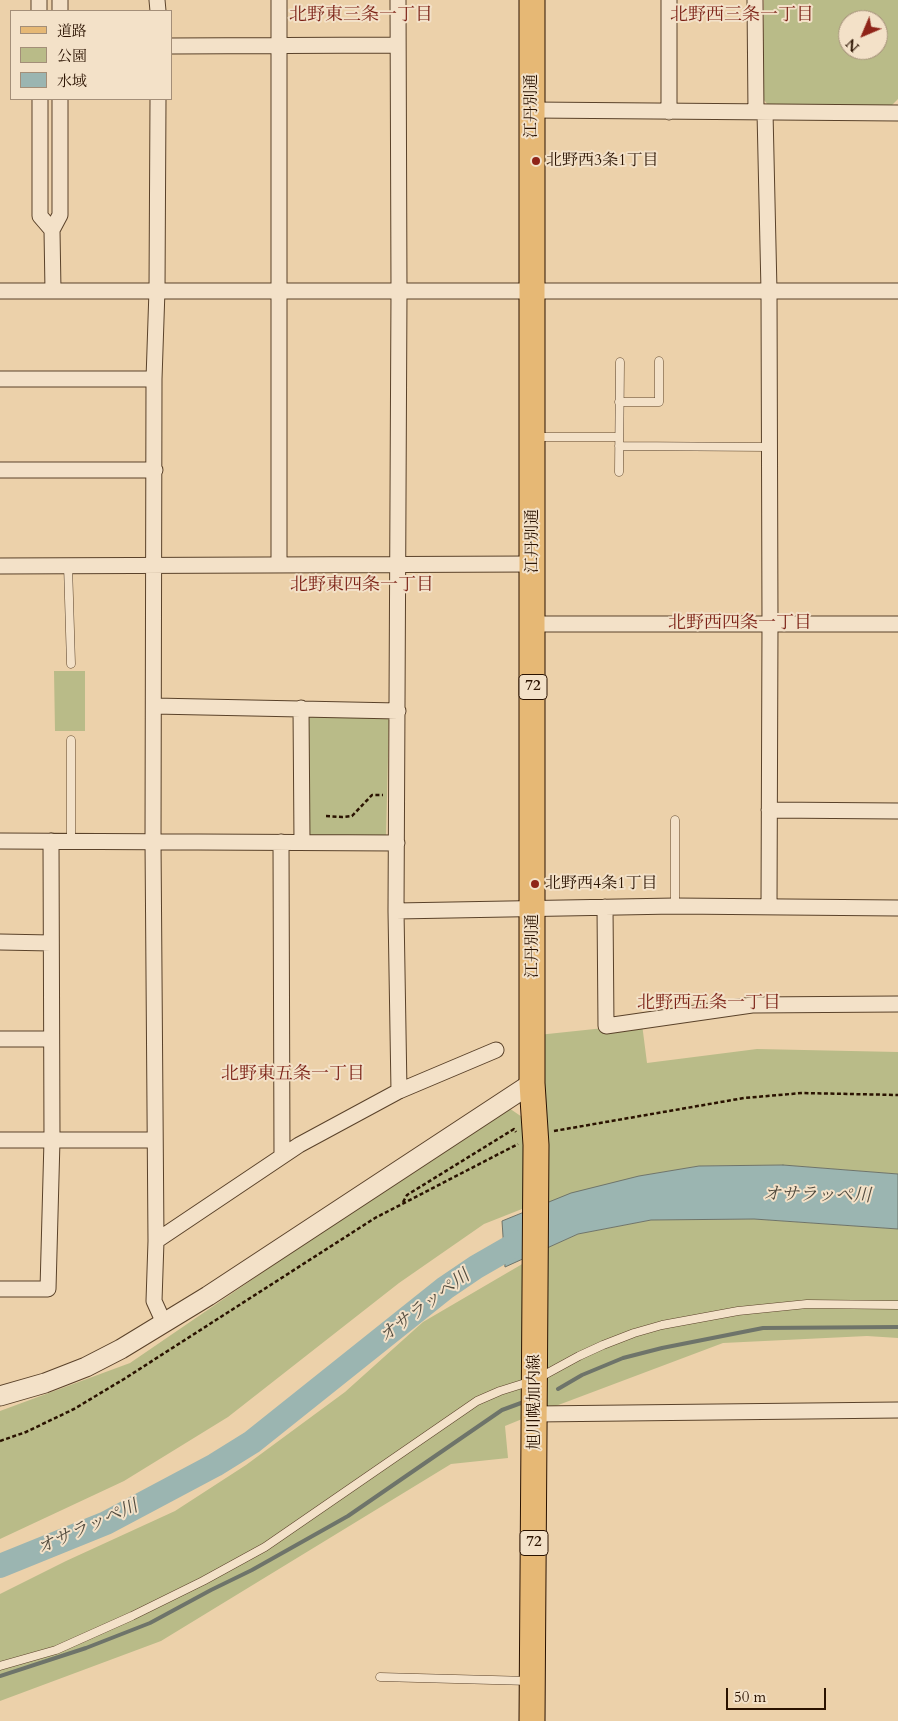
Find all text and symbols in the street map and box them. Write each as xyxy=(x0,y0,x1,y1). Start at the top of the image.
district label: 北野東三条一丁目 xyxy=(289,5,433,27)
district label: 北野西三条一丁目 xyxy=(670,5,814,27)
legend xyxy=(10,10,172,100)
north arrow xyxy=(838,10,888,60)
text: 道路 xyxy=(57,21,87,41)
text: N xyxy=(842,34,864,56)
text: 公園 xyxy=(57,46,87,66)
text: 水域 xyxy=(57,71,87,91)
street label: 江丹別通 xyxy=(522,74,542,138)
place label: 北野西3条1丁目 xyxy=(546,151,658,171)
marker: 北野西3条1丁目 xyxy=(530,155,542,167)
street label: 江丹別通 xyxy=(523,509,543,573)
district label: 北野東四条一丁目 xyxy=(290,575,434,597)
district label: 北野西四条一丁目 xyxy=(668,613,812,635)
road number: 72 xyxy=(519,674,547,700)
place label: 北野西4条1丁目 xyxy=(545,874,657,894)
marker: 北野西4条1丁目 xyxy=(529,878,541,890)
street label: 江丹別通 xyxy=(523,914,543,978)
district label: 北野西五条一丁目 xyxy=(637,993,781,1015)
district label: 北野東五条一丁目 xyxy=(221,1064,365,1086)
water label: オサラッペ川 xyxy=(763,1184,871,1208)
water label: オサラッペ川 xyxy=(375,1266,475,1348)
street label: 旭川幌加内線 xyxy=(525,1354,545,1450)
water label: オサラッペ川 xyxy=(34,1496,142,1560)
road number: 72 xyxy=(520,1530,548,1556)
scale bar xyxy=(728,1678,828,1710)
text: 50 m xyxy=(734,1687,766,1707)

